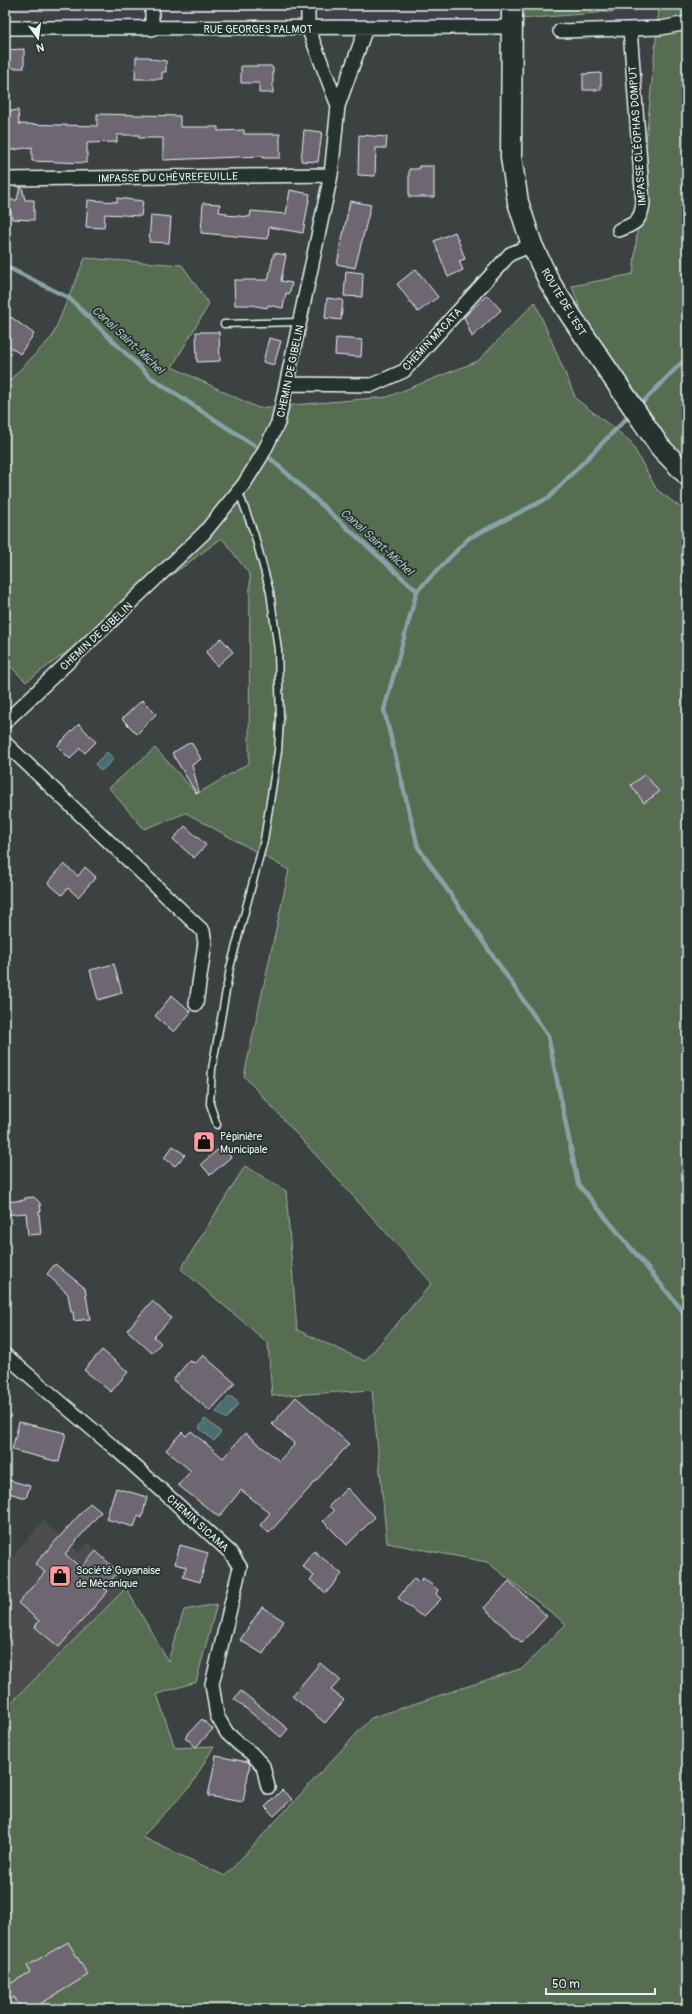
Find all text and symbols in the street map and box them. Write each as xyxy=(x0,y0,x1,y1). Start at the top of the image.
north arrow xyxy=(18,18,58,58)
street label: RUE GEORGES PALMOT xyxy=(203,23,313,36)
text: N xyxy=(35,40,45,55)
street label: IMPASSE CLÉOPHAS DOMPUT xyxy=(626,66,649,206)
street label: IMPASSE DU CHÈVREFEUILLE xyxy=(98,170,238,185)
street label: ROUTE DE L'EST xyxy=(538,266,589,338)
water label: Canal Saint-Michel xyxy=(89,303,168,378)
street label: CHEMIN MACATA xyxy=(400,305,465,374)
street label: CHEMIN DE GIBELIN xyxy=(274,324,307,419)
water label: Canal Saint-Michel xyxy=(337,506,417,580)
street label: CHEMIN DE GIBELIN xyxy=(57,599,135,673)
shop icon: Pépinière Municipale xyxy=(191,1129,217,1155)
place label: Pépinière Municipale xyxy=(220,1130,268,1156)
street label: CHEMIN SICAMA xyxy=(164,1492,231,1555)
shop icon: Société Guyanaise de Mécanique xyxy=(47,1563,73,1589)
place label: Société Guyanaise de Mécanique xyxy=(76,1564,161,1590)
scale bar xyxy=(546,1970,655,1996)
text: 50 m xyxy=(552,1977,580,1992)

